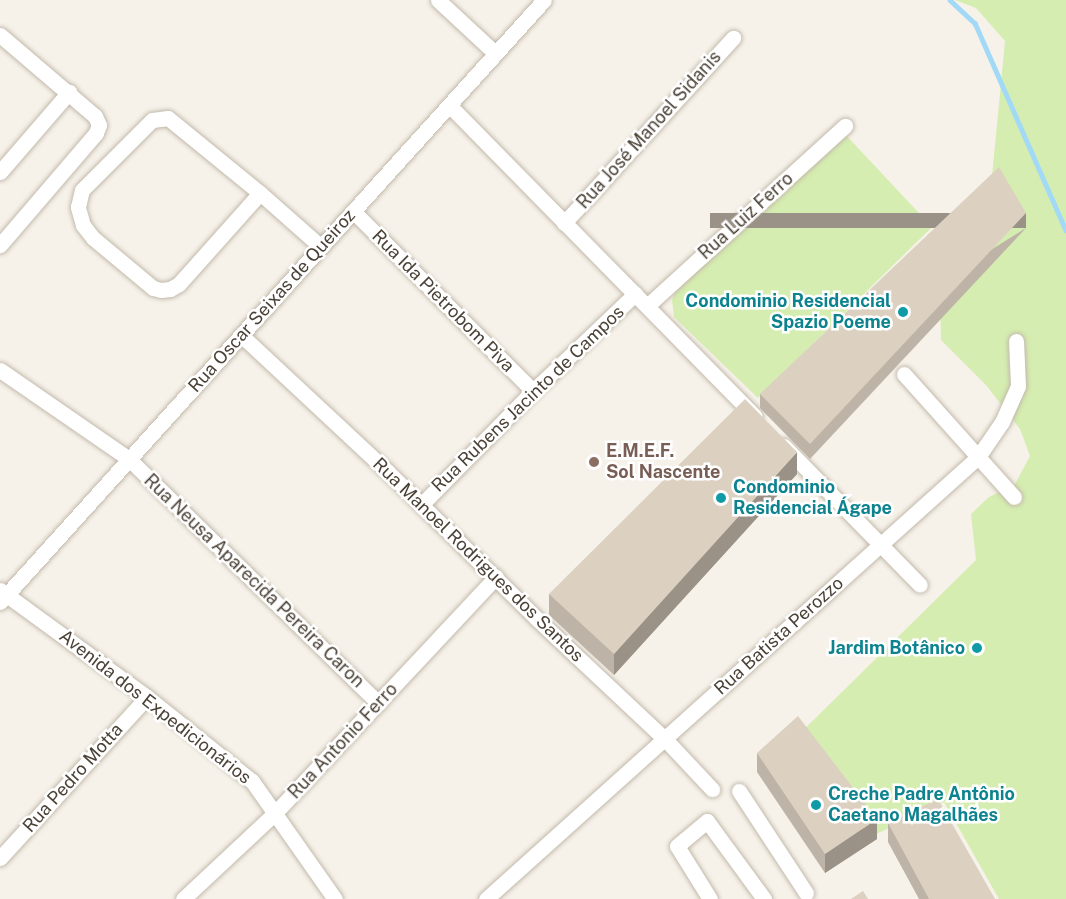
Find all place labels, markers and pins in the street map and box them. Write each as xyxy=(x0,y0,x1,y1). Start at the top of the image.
place label: Condominio Residencial Spazio Poeme xyxy=(685,291,891,334)
marker: Condominio Residencial Spazio Poeme xyxy=(896,305,910,319)
place label: E.M.E.F. Sol Nascente xyxy=(606,441,720,484)
marker: E.M.E.F. Sol Nascente xyxy=(587,455,601,469)
place label: Condominio Residencial Ágape xyxy=(733,477,892,520)
marker: Condominio Residencial Ágape xyxy=(714,491,728,505)
place label: Jardim Botânico xyxy=(828,637,965,659)
marker: Jardim Botânico xyxy=(970,641,984,655)
place label: Creche Padre Antônio Caetano Magalhães xyxy=(828,784,1015,826)
marker: Creche Padre Antônio Caetano Magalhães xyxy=(809,798,823,812)

